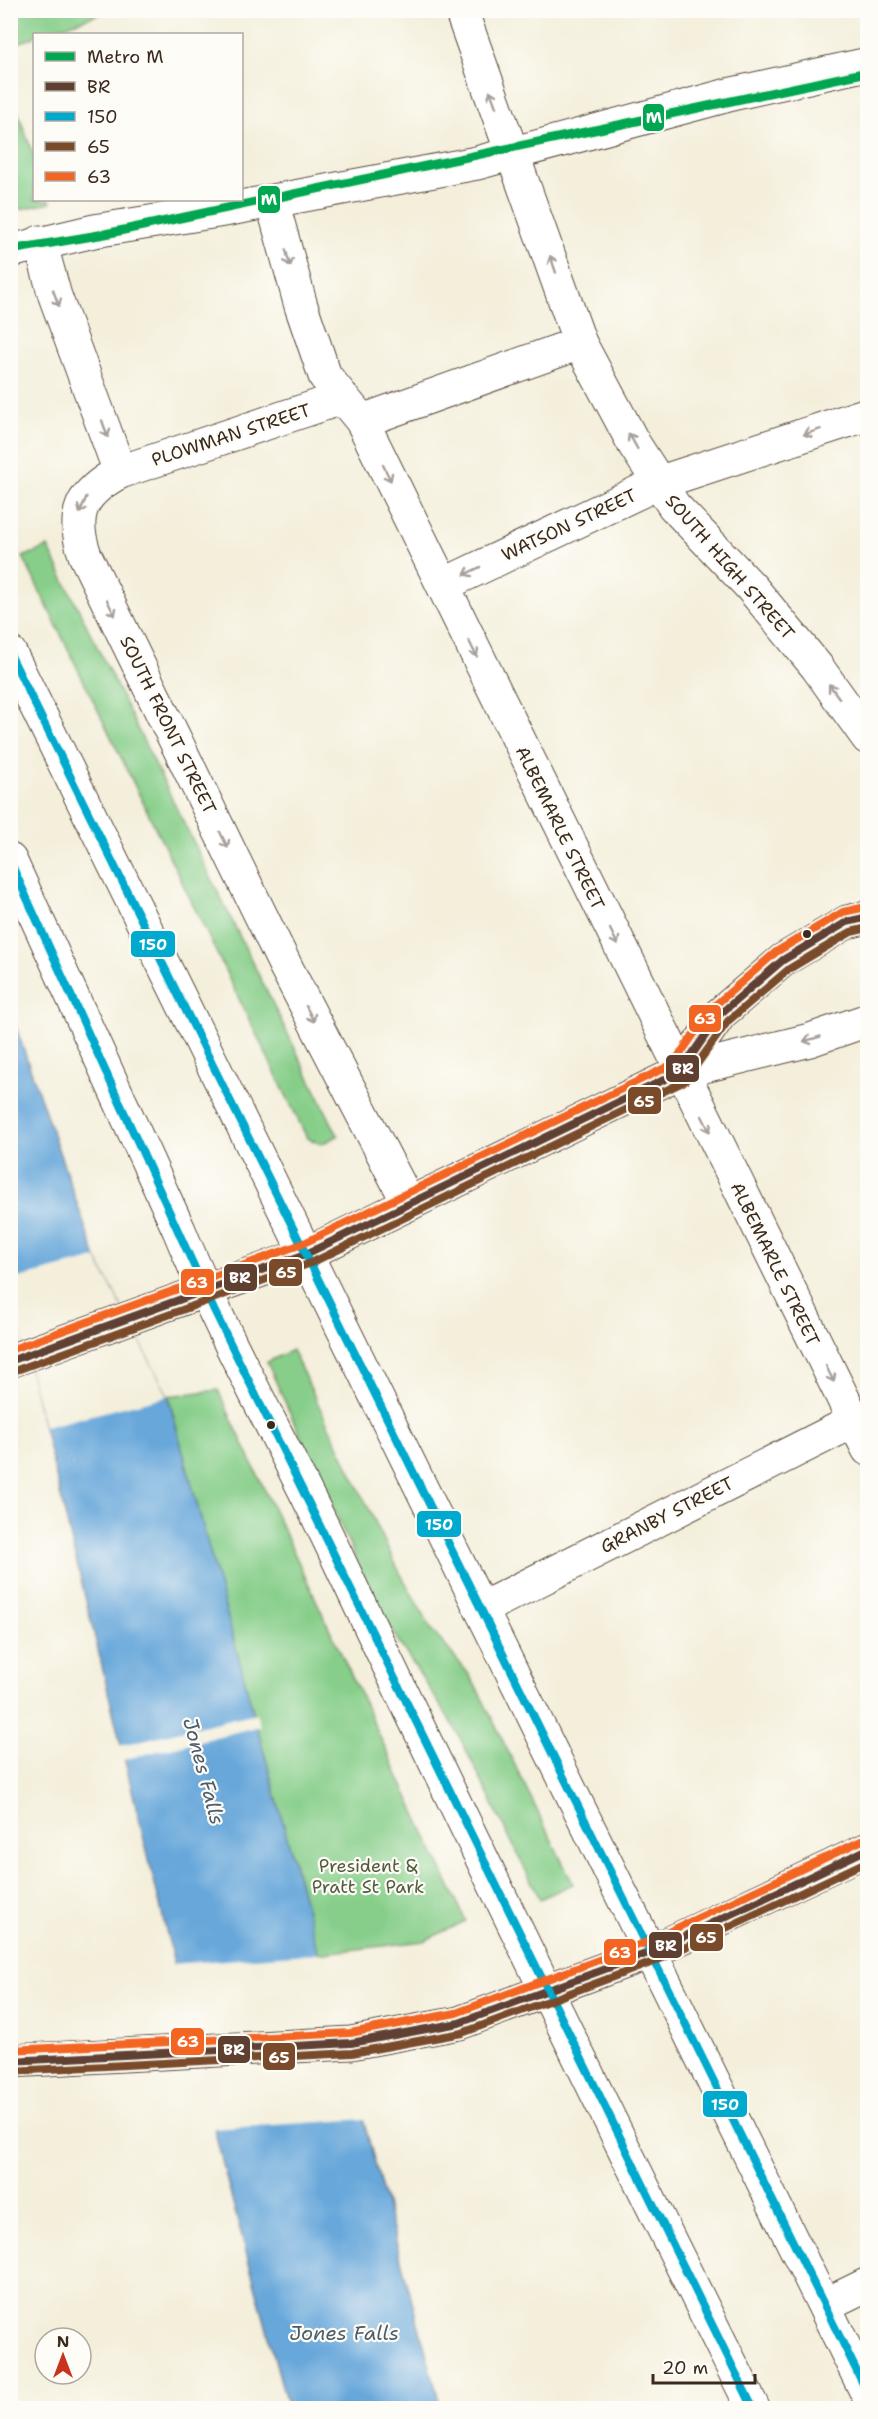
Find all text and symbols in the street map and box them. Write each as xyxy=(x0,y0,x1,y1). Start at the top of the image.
legend xyxy=(33,33,243,201)
text: Metro M xyxy=(87,45,164,69)
text: BR xyxy=(87,75,110,99)
one-way arrow xyxy=(487,90,498,108)
line badge: M xyxy=(642,103,665,132)
text: 150 xyxy=(87,105,118,129)
text: M xyxy=(646,107,663,128)
text: 65 xyxy=(87,135,110,159)
text: 63 xyxy=(87,165,111,189)
line badge: M xyxy=(257,185,281,214)
text: M xyxy=(261,189,278,210)
one-way arrow xyxy=(283,248,294,267)
one-way arrow xyxy=(546,255,557,274)
one-way arrow xyxy=(51,288,62,307)
street label: PLOWMAN STREET xyxy=(148,398,314,472)
one-way arrow xyxy=(100,419,111,438)
one-way arrow xyxy=(803,427,822,438)
one-way arrow xyxy=(627,433,639,450)
one-way arrow xyxy=(382,464,394,482)
street label: WATSON STREET xyxy=(498,483,640,567)
street label: SOUTH HIGH STREET xyxy=(660,489,800,645)
one-way arrow xyxy=(77,496,88,514)
one-way arrow xyxy=(463,565,481,577)
one-way arrow xyxy=(105,598,117,616)
street label: SOUTH FRONT STREET xyxy=(114,632,222,818)
one-way arrow xyxy=(468,639,480,657)
one-way arrow xyxy=(828,683,840,699)
street label: ALBEMARLE STREET xyxy=(510,742,610,914)
one-way arrow xyxy=(219,830,230,848)
one-way arrow xyxy=(608,928,620,946)
unlabelled marker xyxy=(801,928,813,940)
line badge: 150 xyxy=(130,930,176,958)
text: 150 xyxy=(139,934,167,955)
line badge: 63 xyxy=(688,1004,722,1033)
one-way arrow xyxy=(305,1005,317,1023)
text: 63 xyxy=(694,1008,716,1029)
one-way arrow xyxy=(803,1034,822,1045)
line badge: BR xyxy=(665,1054,700,1083)
text: BR xyxy=(672,1058,694,1079)
line badge: 65 xyxy=(627,1086,662,1115)
text: 65 xyxy=(633,1091,655,1112)
one-way arrow xyxy=(701,1115,712,1133)
street label: ALBEMARLE STREET xyxy=(725,1178,825,1350)
line badge: 65 xyxy=(268,1258,303,1287)
text: 65 xyxy=(275,1262,297,1283)
line badge: BR xyxy=(223,1263,258,1292)
text: BR xyxy=(229,1267,251,1288)
line badge: 63 xyxy=(180,1268,215,1296)
text: 63 xyxy=(186,1272,208,1293)
one-way arrow xyxy=(824,1365,836,1382)
unlabelled marker xyxy=(265,1419,277,1431)
street label: GRANBY STREET xyxy=(596,1471,738,1559)
line badge: 150 xyxy=(416,1510,462,1538)
text: 150 xyxy=(425,1514,453,1535)
water label: Jones Falls xyxy=(177,1715,231,1827)
park label: President & Pratt St Park xyxy=(312,1854,424,1899)
line badge: 65 xyxy=(689,1923,724,1952)
text: 65 xyxy=(695,1927,717,1948)
line badge: BR xyxy=(648,1931,683,1959)
text: BR xyxy=(655,1935,677,1956)
line badge: 63 xyxy=(603,1938,637,1966)
text: 63 xyxy=(609,1942,631,1963)
line badge: 63 xyxy=(170,2027,205,2056)
text: 63 xyxy=(177,2031,199,2052)
line badge: BR xyxy=(217,2035,251,2064)
text: BR xyxy=(223,2039,245,2060)
line badge: 65 xyxy=(262,2042,296,2071)
text: 65 xyxy=(268,2047,290,2068)
line badge: 150 xyxy=(702,2090,748,2118)
text: 150 xyxy=(711,2094,739,2115)
water label: Jones Falls xyxy=(289,2320,399,2346)
north arrow xyxy=(33,2326,93,2386)
text: N xyxy=(57,2331,69,2352)
scale bar xyxy=(653,2347,755,2385)
text: 20 m xyxy=(662,2356,708,2380)

